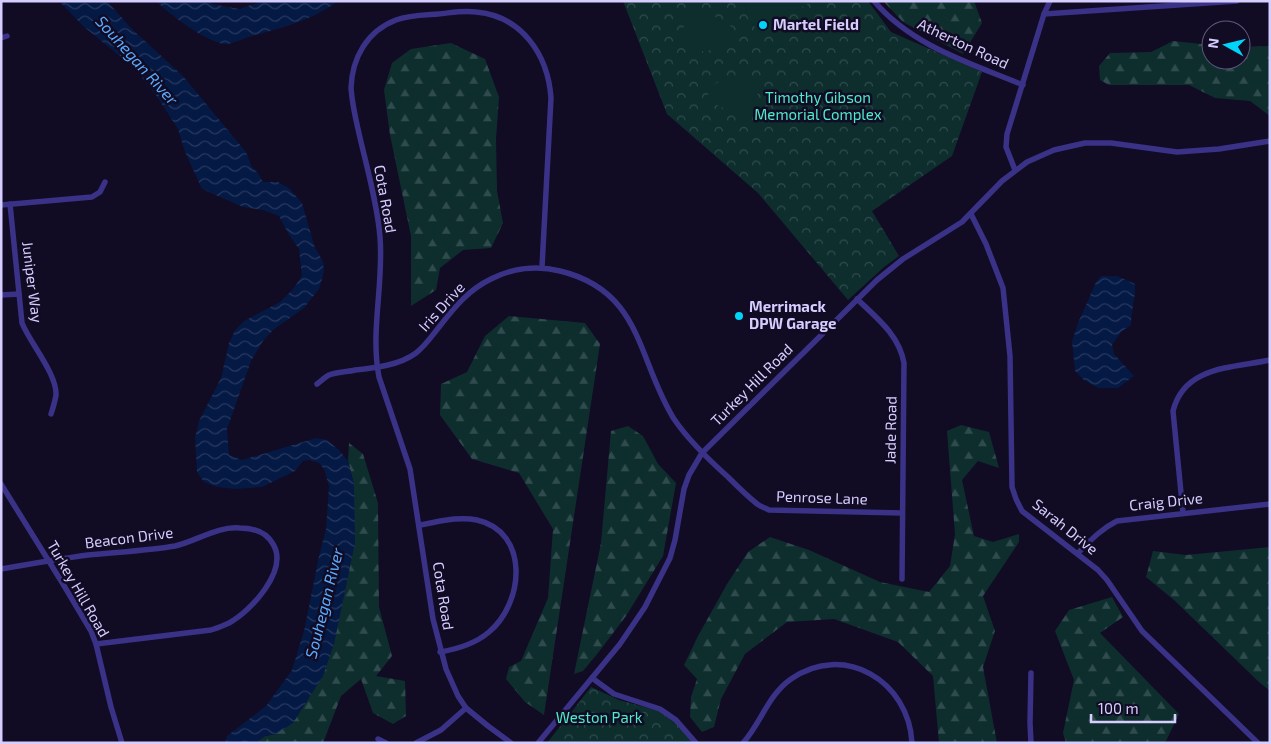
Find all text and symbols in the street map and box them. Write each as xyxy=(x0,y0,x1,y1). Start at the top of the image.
water label: Souhegan River xyxy=(92,11,183,109)
street label: Atherton Road xyxy=(915,14,1012,72)
place label: Martel Field xyxy=(773,15,859,33)
marker: Martel Field xyxy=(757,19,769,31)
north arrow xyxy=(1201,20,1251,70)
text: N xyxy=(1204,37,1222,49)
park label: Timothy Gibson Memorial Complex xyxy=(754,88,882,123)
street label: Cota Road xyxy=(371,163,401,234)
street label: Juniper Way xyxy=(19,240,47,324)
street label: Iris Drive xyxy=(414,278,468,335)
place label: Merrimack DPW Garage xyxy=(749,297,837,332)
marker: Merrimack DPW Garage xyxy=(733,310,745,322)
street label: Turkey Hill Road xyxy=(707,340,796,429)
street label: Jade Road xyxy=(880,396,900,464)
street label: Penrose Lane xyxy=(776,486,868,508)
street label: Craig Drive xyxy=(1128,488,1204,514)
street label: Sarah Drive xyxy=(1029,495,1102,558)
street label: Beacon Drive xyxy=(84,523,174,551)
street label: Turkey Hill Road xyxy=(44,537,114,640)
water label: Souhegan River xyxy=(301,545,347,660)
street label: Cota Road xyxy=(430,560,458,631)
scale bar xyxy=(1091,692,1175,724)
text: 100 m xyxy=(1098,699,1139,717)
park label: Weston Park xyxy=(556,708,643,726)

